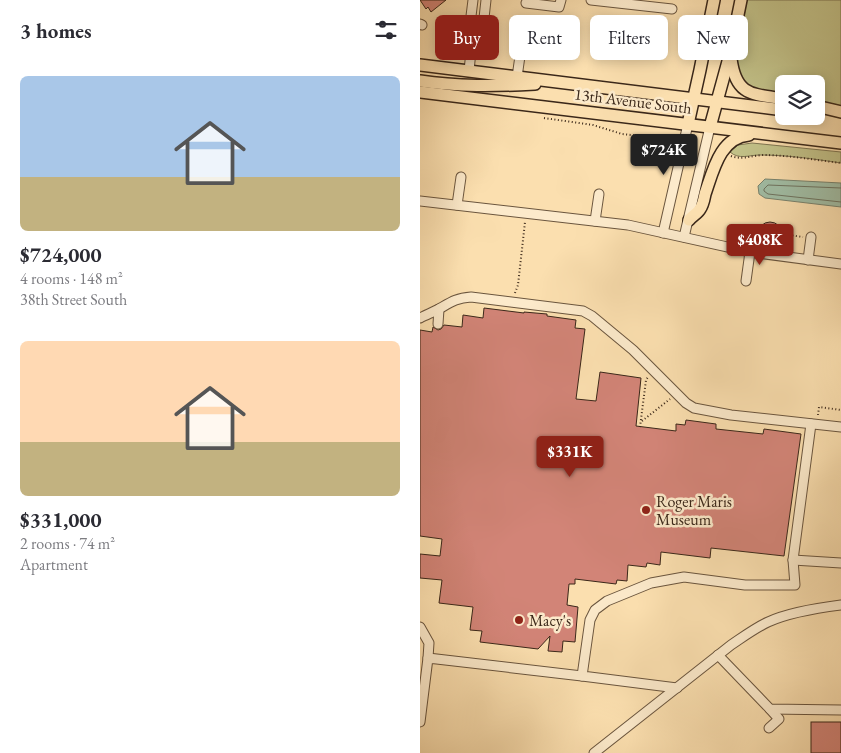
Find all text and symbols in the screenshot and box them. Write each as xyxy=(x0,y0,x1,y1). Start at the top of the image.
chip: Buy xyxy=(435,15,499,60)
chip: Rent xyxy=(509,15,580,60)
chip: Filters xyxy=(590,15,668,60)
chip: New xyxy=(678,15,748,60)
icon: filters xyxy=(372,16,400,44)
text: 3 homes xyxy=(20,17,92,44)
map controls xyxy=(775,75,825,125)
button: layers xyxy=(775,75,825,125)
street label: 13th Avenue South xyxy=(573,83,693,119)
icon: home xyxy=(165,108,255,198)
pin: $724K xyxy=(629,134,699,176)
text: $724K xyxy=(642,139,686,160)
pin: $408K xyxy=(725,224,795,266)
text: $408K xyxy=(738,229,782,250)
text: $724,000 xyxy=(20,241,102,268)
text: 4 rooms · 148 m² xyxy=(20,268,123,289)
text: 38th Street South xyxy=(20,289,127,310)
icon: home xyxy=(165,373,255,463)
pin: $331K xyxy=(535,436,605,478)
text: $331K xyxy=(548,441,592,462)
place label: Roger Maris Museum xyxy=(656,491,732,530)
marker: Roger Maris Museum xyxy=(640,504,652,516)
text: $331,000 xyxy=(20,506,102,533)
text: 2 rooms · 74 m² xyxy=(20,533,115,554)
text: Apartment xyxy=(20,554,88,575)
place label: Macy's xyxy=(529,610,571,631)
marker: Macy's xyxy=(513,614,525,626)

